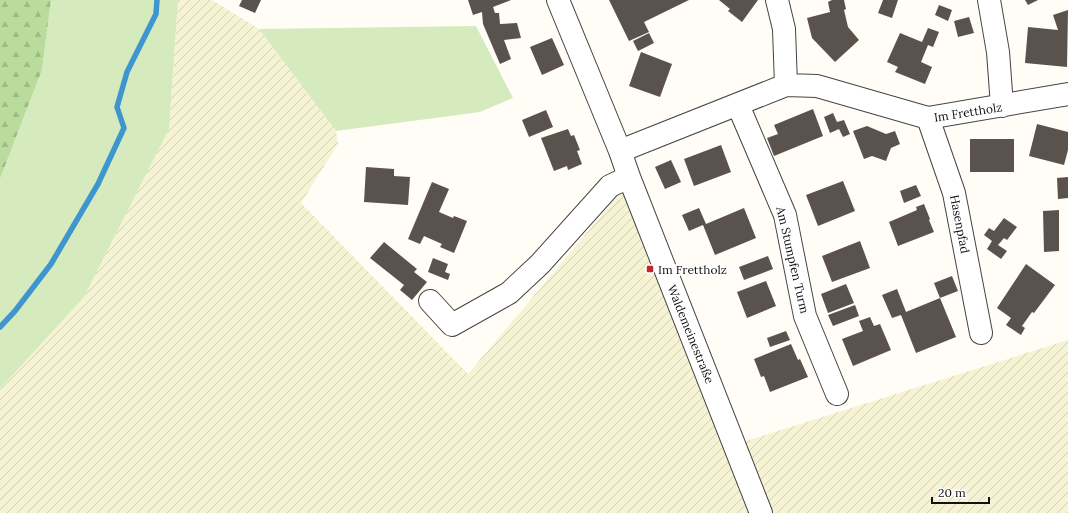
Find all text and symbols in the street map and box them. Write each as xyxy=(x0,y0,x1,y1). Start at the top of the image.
street label: Im Frettholz xyxy=(933,99,1003,125)
street label: Hasenpfad xyxy=(947,193,973,255)
street label: Am Stumpfen Turm xyxy=(773,204,813,315)
place label: Im Frettholz xyxy=(658,262,727,277)
marker: Im Frettholz xyxy=(645,264,655,274)
street label: Waldemeinestraße xyxy=(664,282,718,386)
scale bar xyxy=(932,479,989,505)
text: 20 m xyxy=(938,485,966,500)

